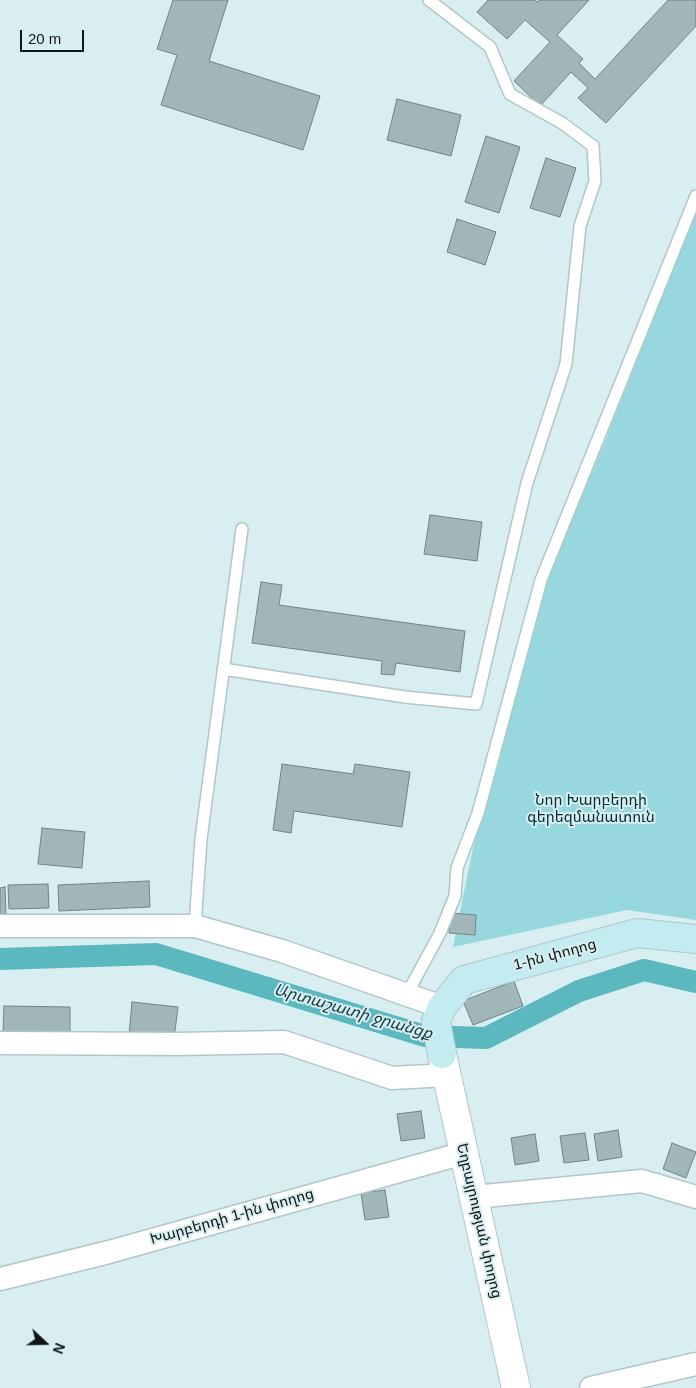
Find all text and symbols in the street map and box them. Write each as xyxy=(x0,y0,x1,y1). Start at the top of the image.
scale bar xyxy=(22,20,86,52)
text: 20 m xyxy=(28,30,61,47)
park label: Նոր Խարբերդի գերեզմանատուն xyxy=(527,792,655,827)
street label: 1-ին փողոց xyxy=(512,935,598,975)
water label: Արտաշատի ջրանցք xyxy=(272,980,434,1044)
street label: Եղբայրության փողոց xyxy=(452,1142,506,1300)
street label: Խարբերդի 1-ին փողոց xyxy=(148,1185,316,1249)
north arrow xyxy=(20,1318,70,1368)
text: N xyxy=(50,1341,68,1356)

